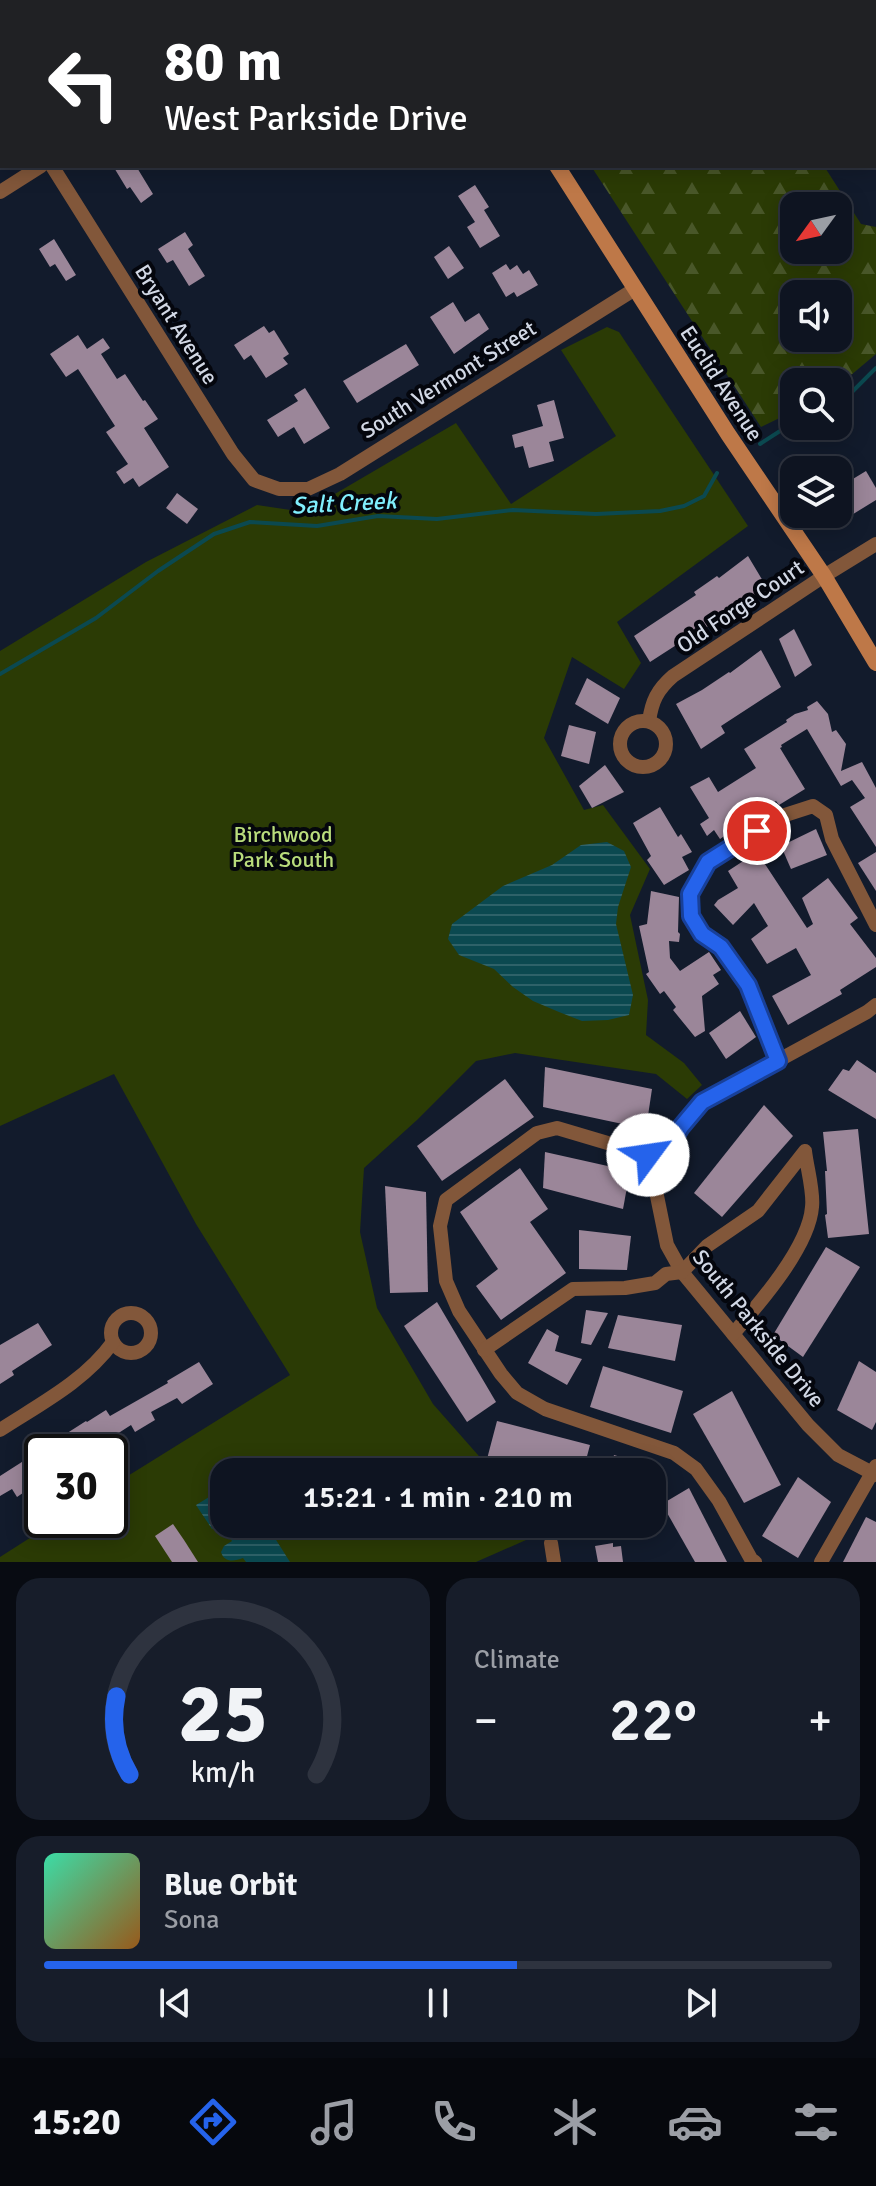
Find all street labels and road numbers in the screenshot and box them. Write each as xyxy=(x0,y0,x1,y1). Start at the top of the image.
street label: Bryant Avenue xyxy=(129,259,224,389)
street label: South Vermont Street xyxy=(356,314,541,444)
street label: Euclid Avenue xyxy=(674,320,769,446)
street label: Old Forge Court xyxy=(671,554,809,659)
street label: South Parkside Drive xyxy=(687,1244,830,1413)

